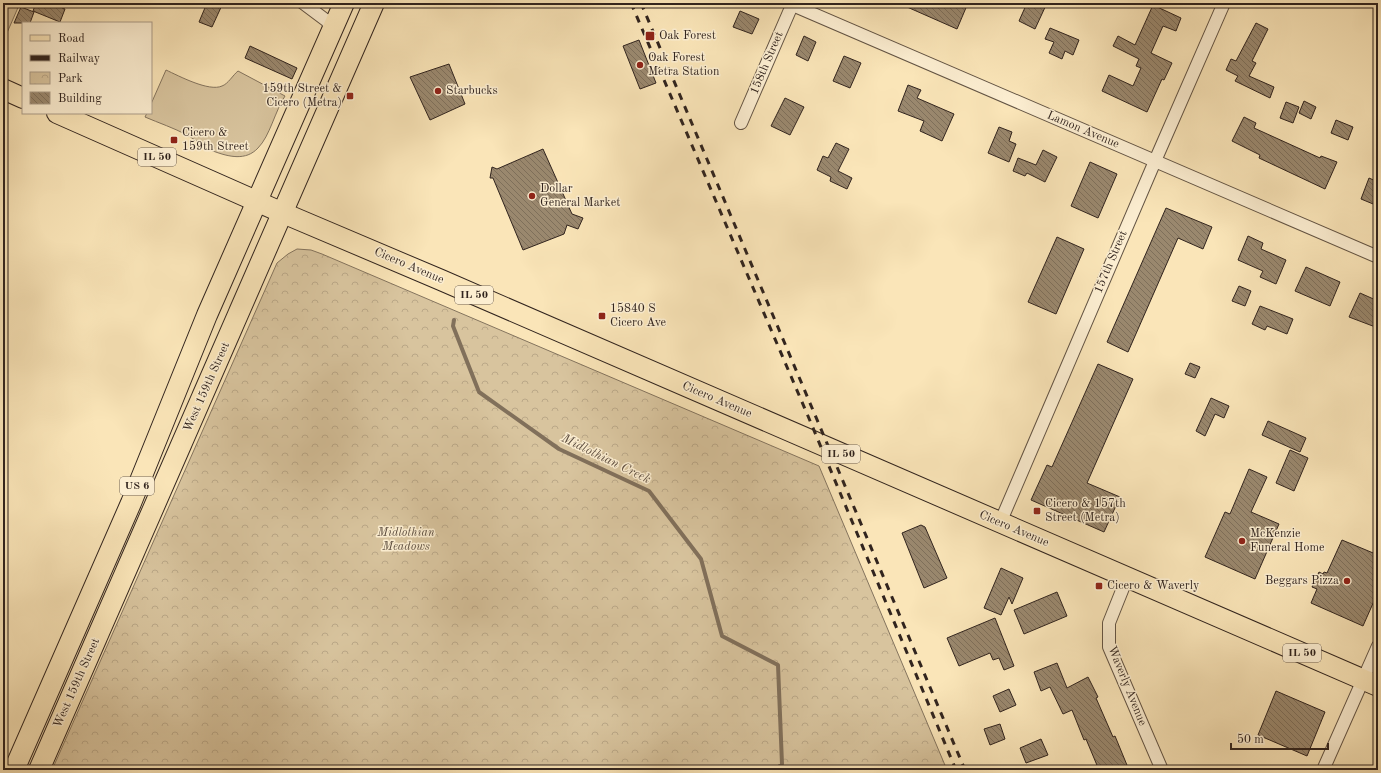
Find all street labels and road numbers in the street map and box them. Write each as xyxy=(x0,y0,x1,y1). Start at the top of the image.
street label: 158th Street xyxy=(748,30,786,96)
street label: Lamon Avenue xyxy=(1045,109,1121,151)
road number: IL 50 xyxy=(138,148,176,166)
street label: 157th Street xyxy=(1092,229,1130,295)
street label: Cicero Avenue xyxy=(372,246,446,286)
road number: IL 50 xyxy=(455,286,493,304)
street label: West 159th Street xyxy=(181,340,232,434)
street label: Cicero Avenue xyxy=(680,380,754,420)
road number: IL 50 xyxy=(822,445,860,463)
road number: US 6 xyxy=(120,477,154,495)
street label: Cicero Avenue xyxy=(977,509,1051,549)
street label: West 159th Street xyxy=(51,636,102,730)
street label: Waverly Avenue xyxy=(1106,644,1149,728)
road number: IL 50 xyxy=(1283,644,1321,662)

